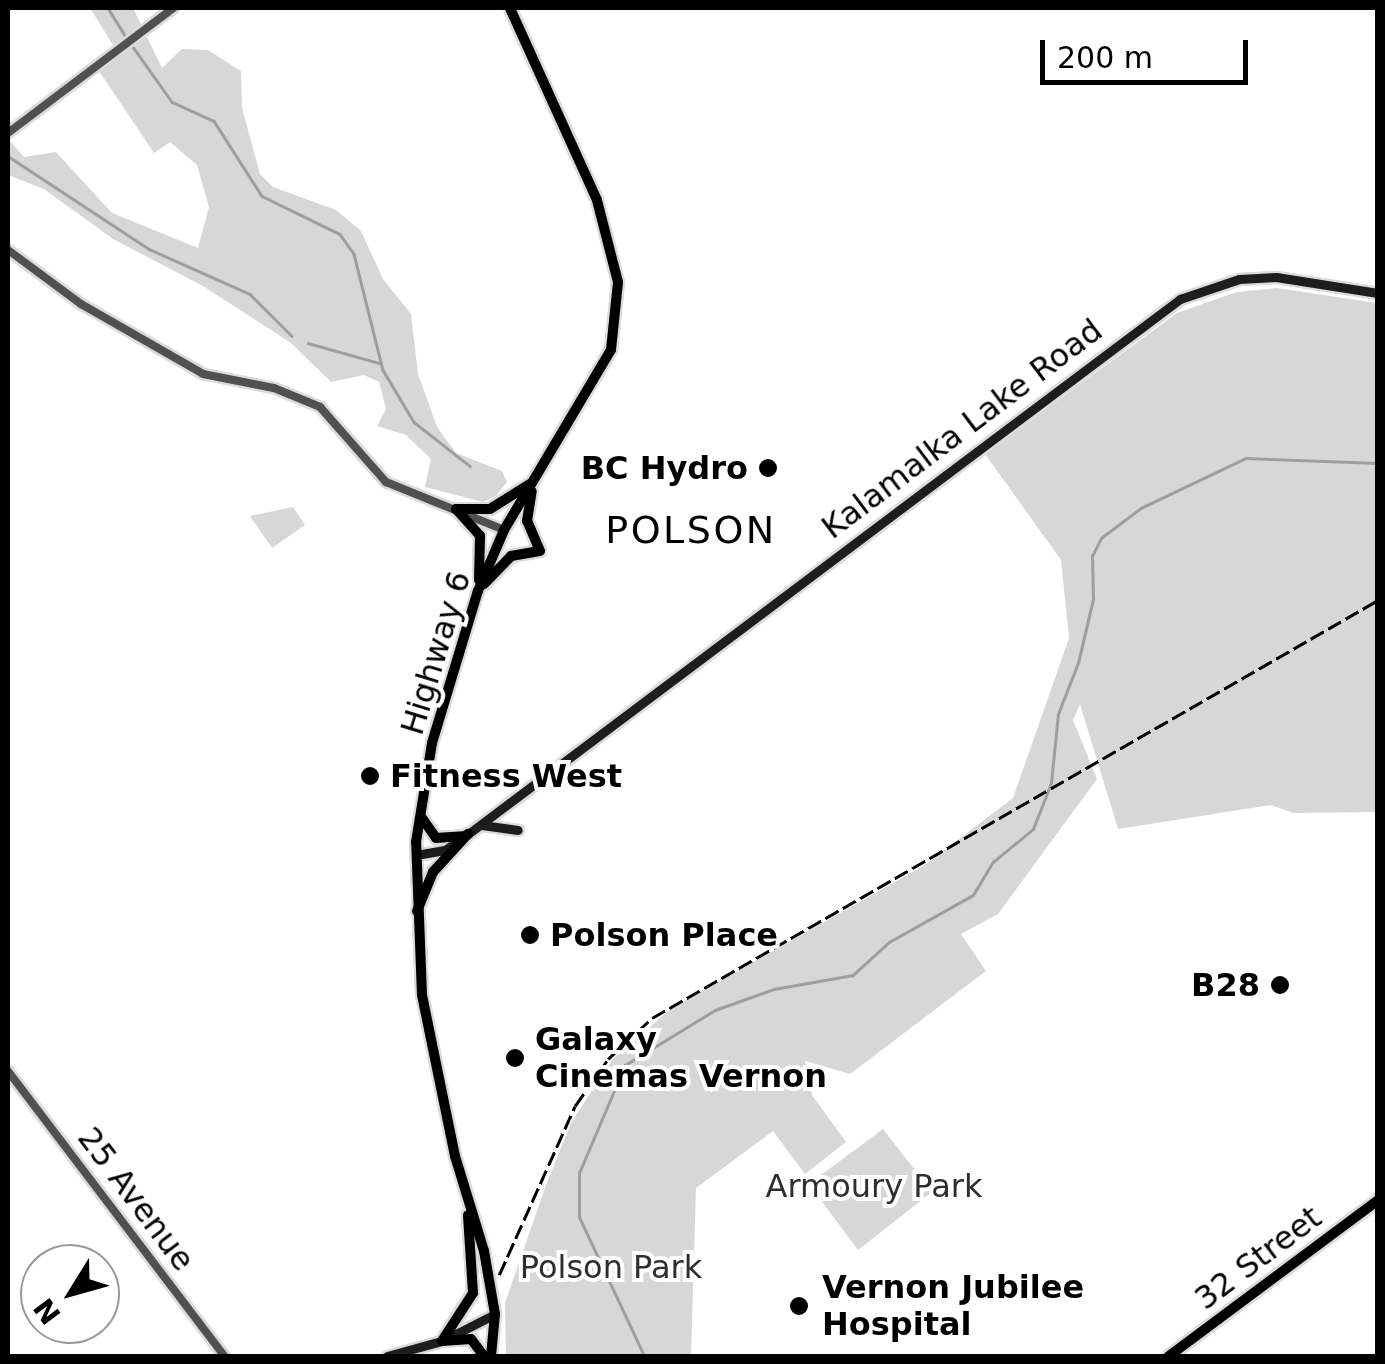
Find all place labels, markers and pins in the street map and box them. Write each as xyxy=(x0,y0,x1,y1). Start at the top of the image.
place label: BC Hydro xyxy=(581,449,748,487)
marker: BC Hydro xyxy=(757,457,779,479)
place label: Fitness West xyxy=(390,757,622,795)
marker: Fitness West xyxy=(359,765,381,787)
place label: Polson Place xyxy=(550,916,778,954)
marker: Polson Place xyxy=(519,924,541,946)
place label: B28 xyxy=(1191,966,1260,1004)
marker: B28 xyxy=(1269,974,1291,996)
place label: Galaxy Cinemas Vernon xyxy=(535,1021,827,1096)
marker: Galaxy Cinemas Vernon xyxy=(504,1047,526,1069)
place label: Vernon Jubilee Hospital xyxy=(822,1269,1084,1344)
marker: Vernon Jubilee Hospital xyxy=(786,1293,812,1319)

